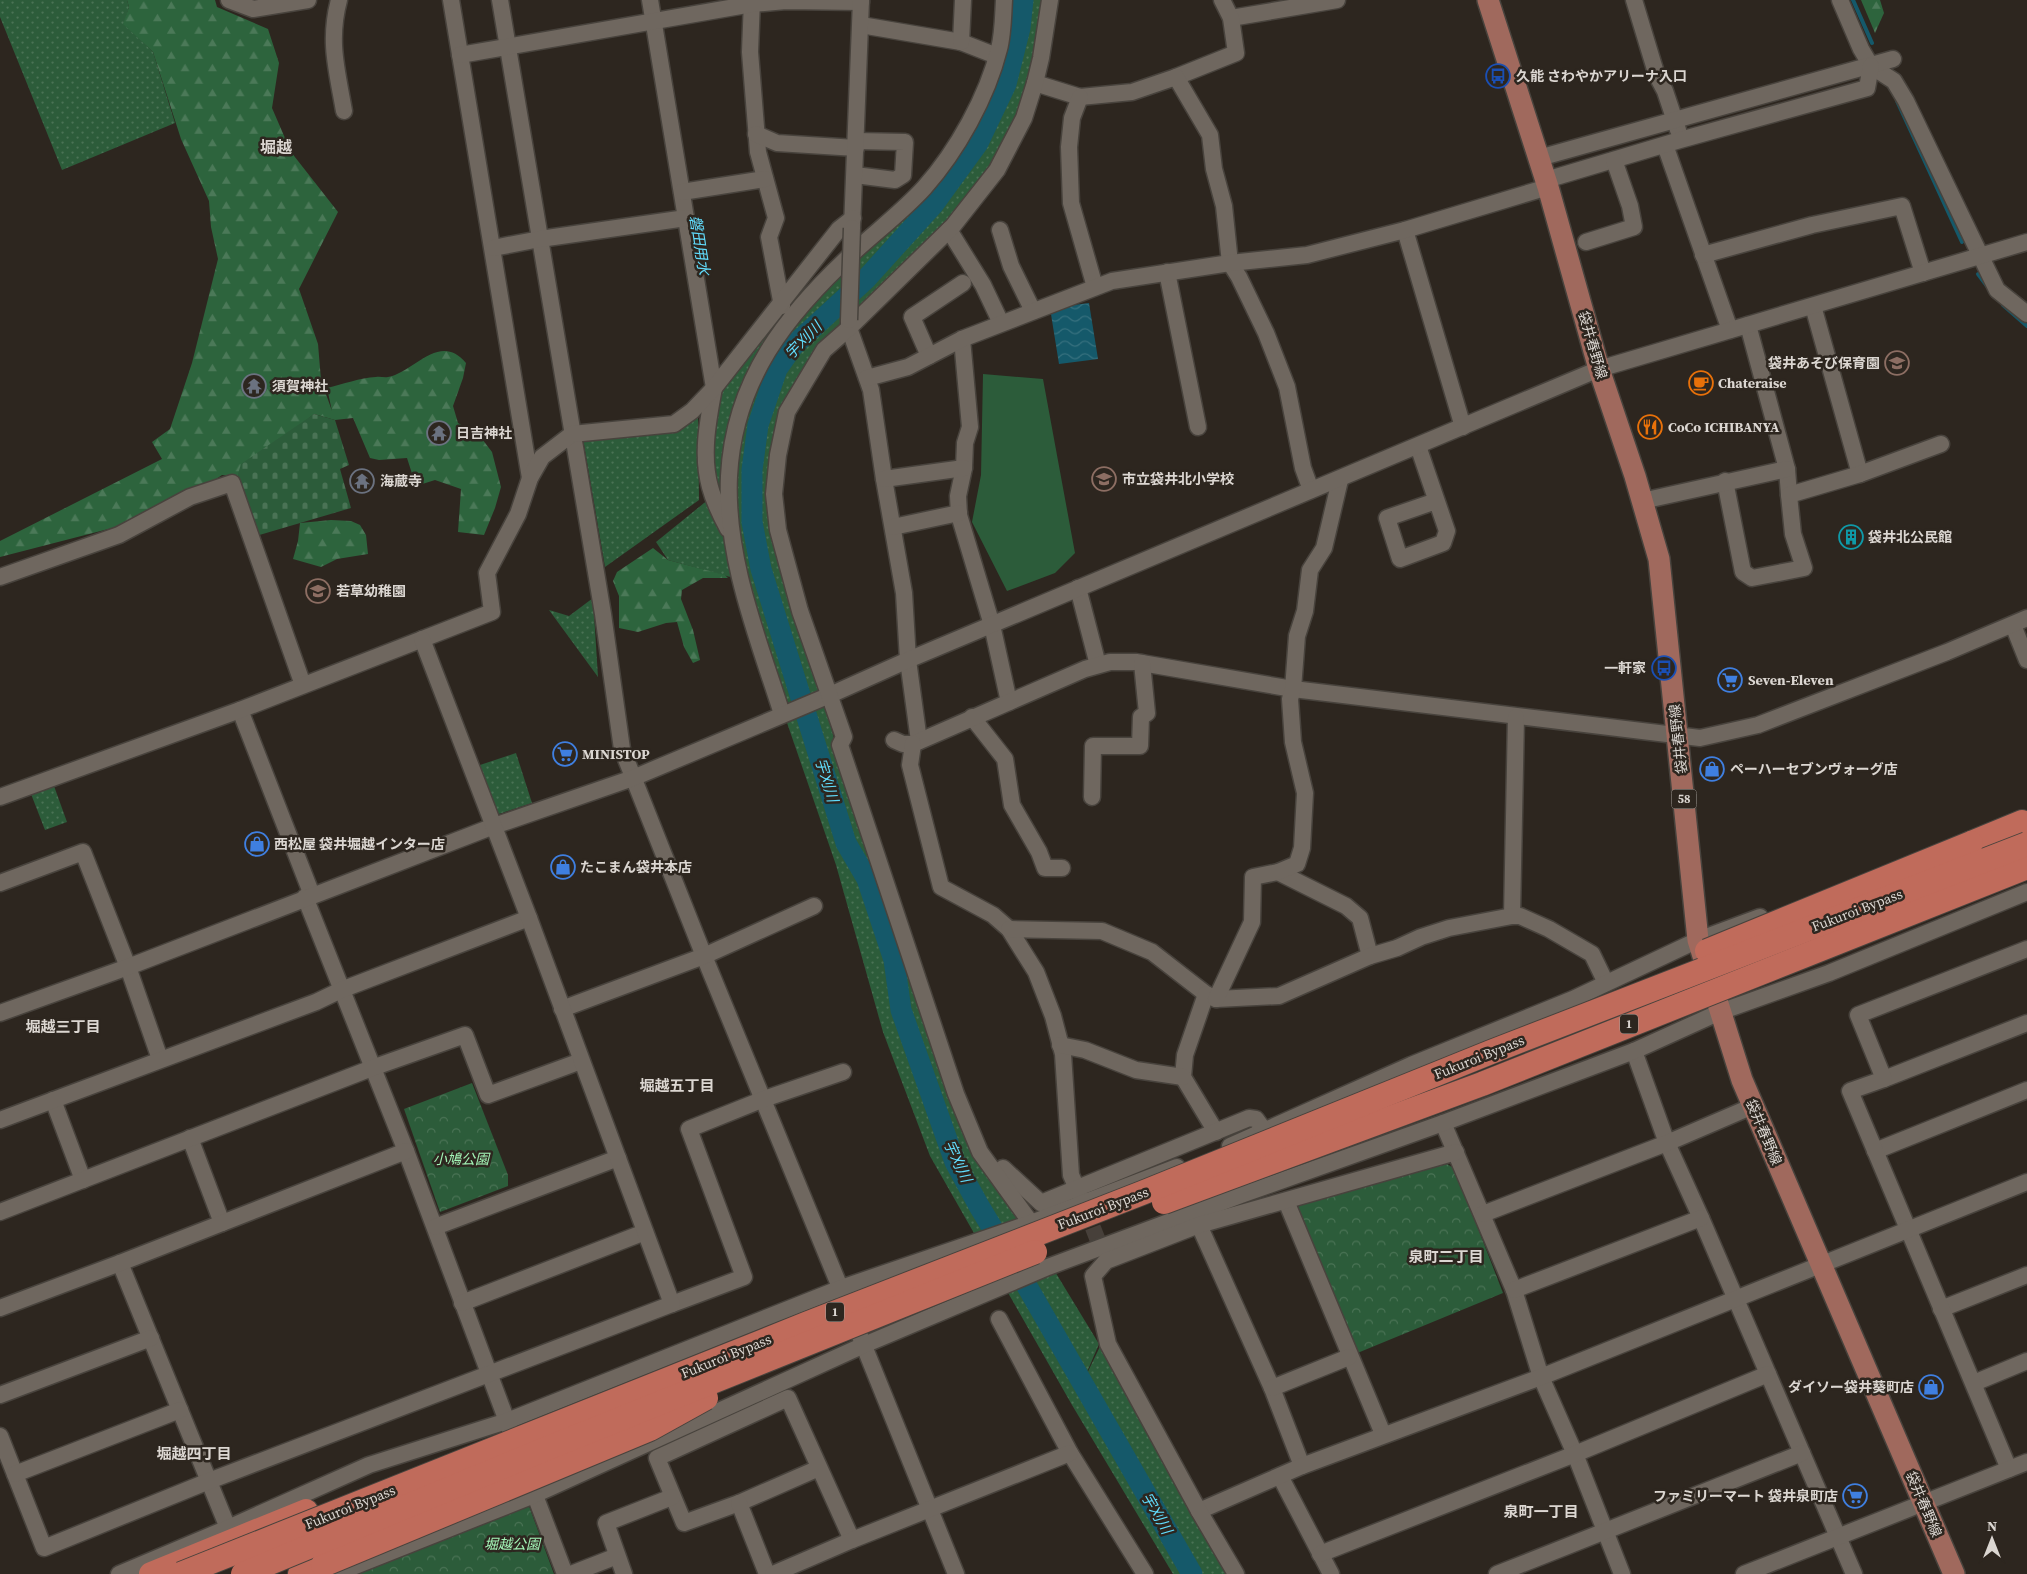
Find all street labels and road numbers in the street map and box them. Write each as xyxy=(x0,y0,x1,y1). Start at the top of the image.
street label: 袋井春野線 xyxy=(1574,309,1612,381)
street label: 袋井春野線 xyxy=(1664,703,1692,775)
road number: 58 xyxy=(1672,790,1696,809)
street label: Fukuroi Bypass xyxy=(1809,883,1905,937)
road number: 1 xyxy=(1620,1014,1638,1034)
street label: Fukuroi Bypass xyxy=(1431,1030,1527,1084)
street label: 袋井春野線 xyxy=(1741,1096,1787,1168)
street label: Fukuroi Bypass xyxy=(1055,1181,1151,1235)
road number: 1 xyxy=(826,1302,844,1321)
street label: Fukuroi Bypass xyxy=(678,1329,774,1383)
street label: 袋井春野線 xyxy=(1901,1468,1947,1540)
street label: Fukuroi Bypass xyxy=(302,1480,398,1534)

